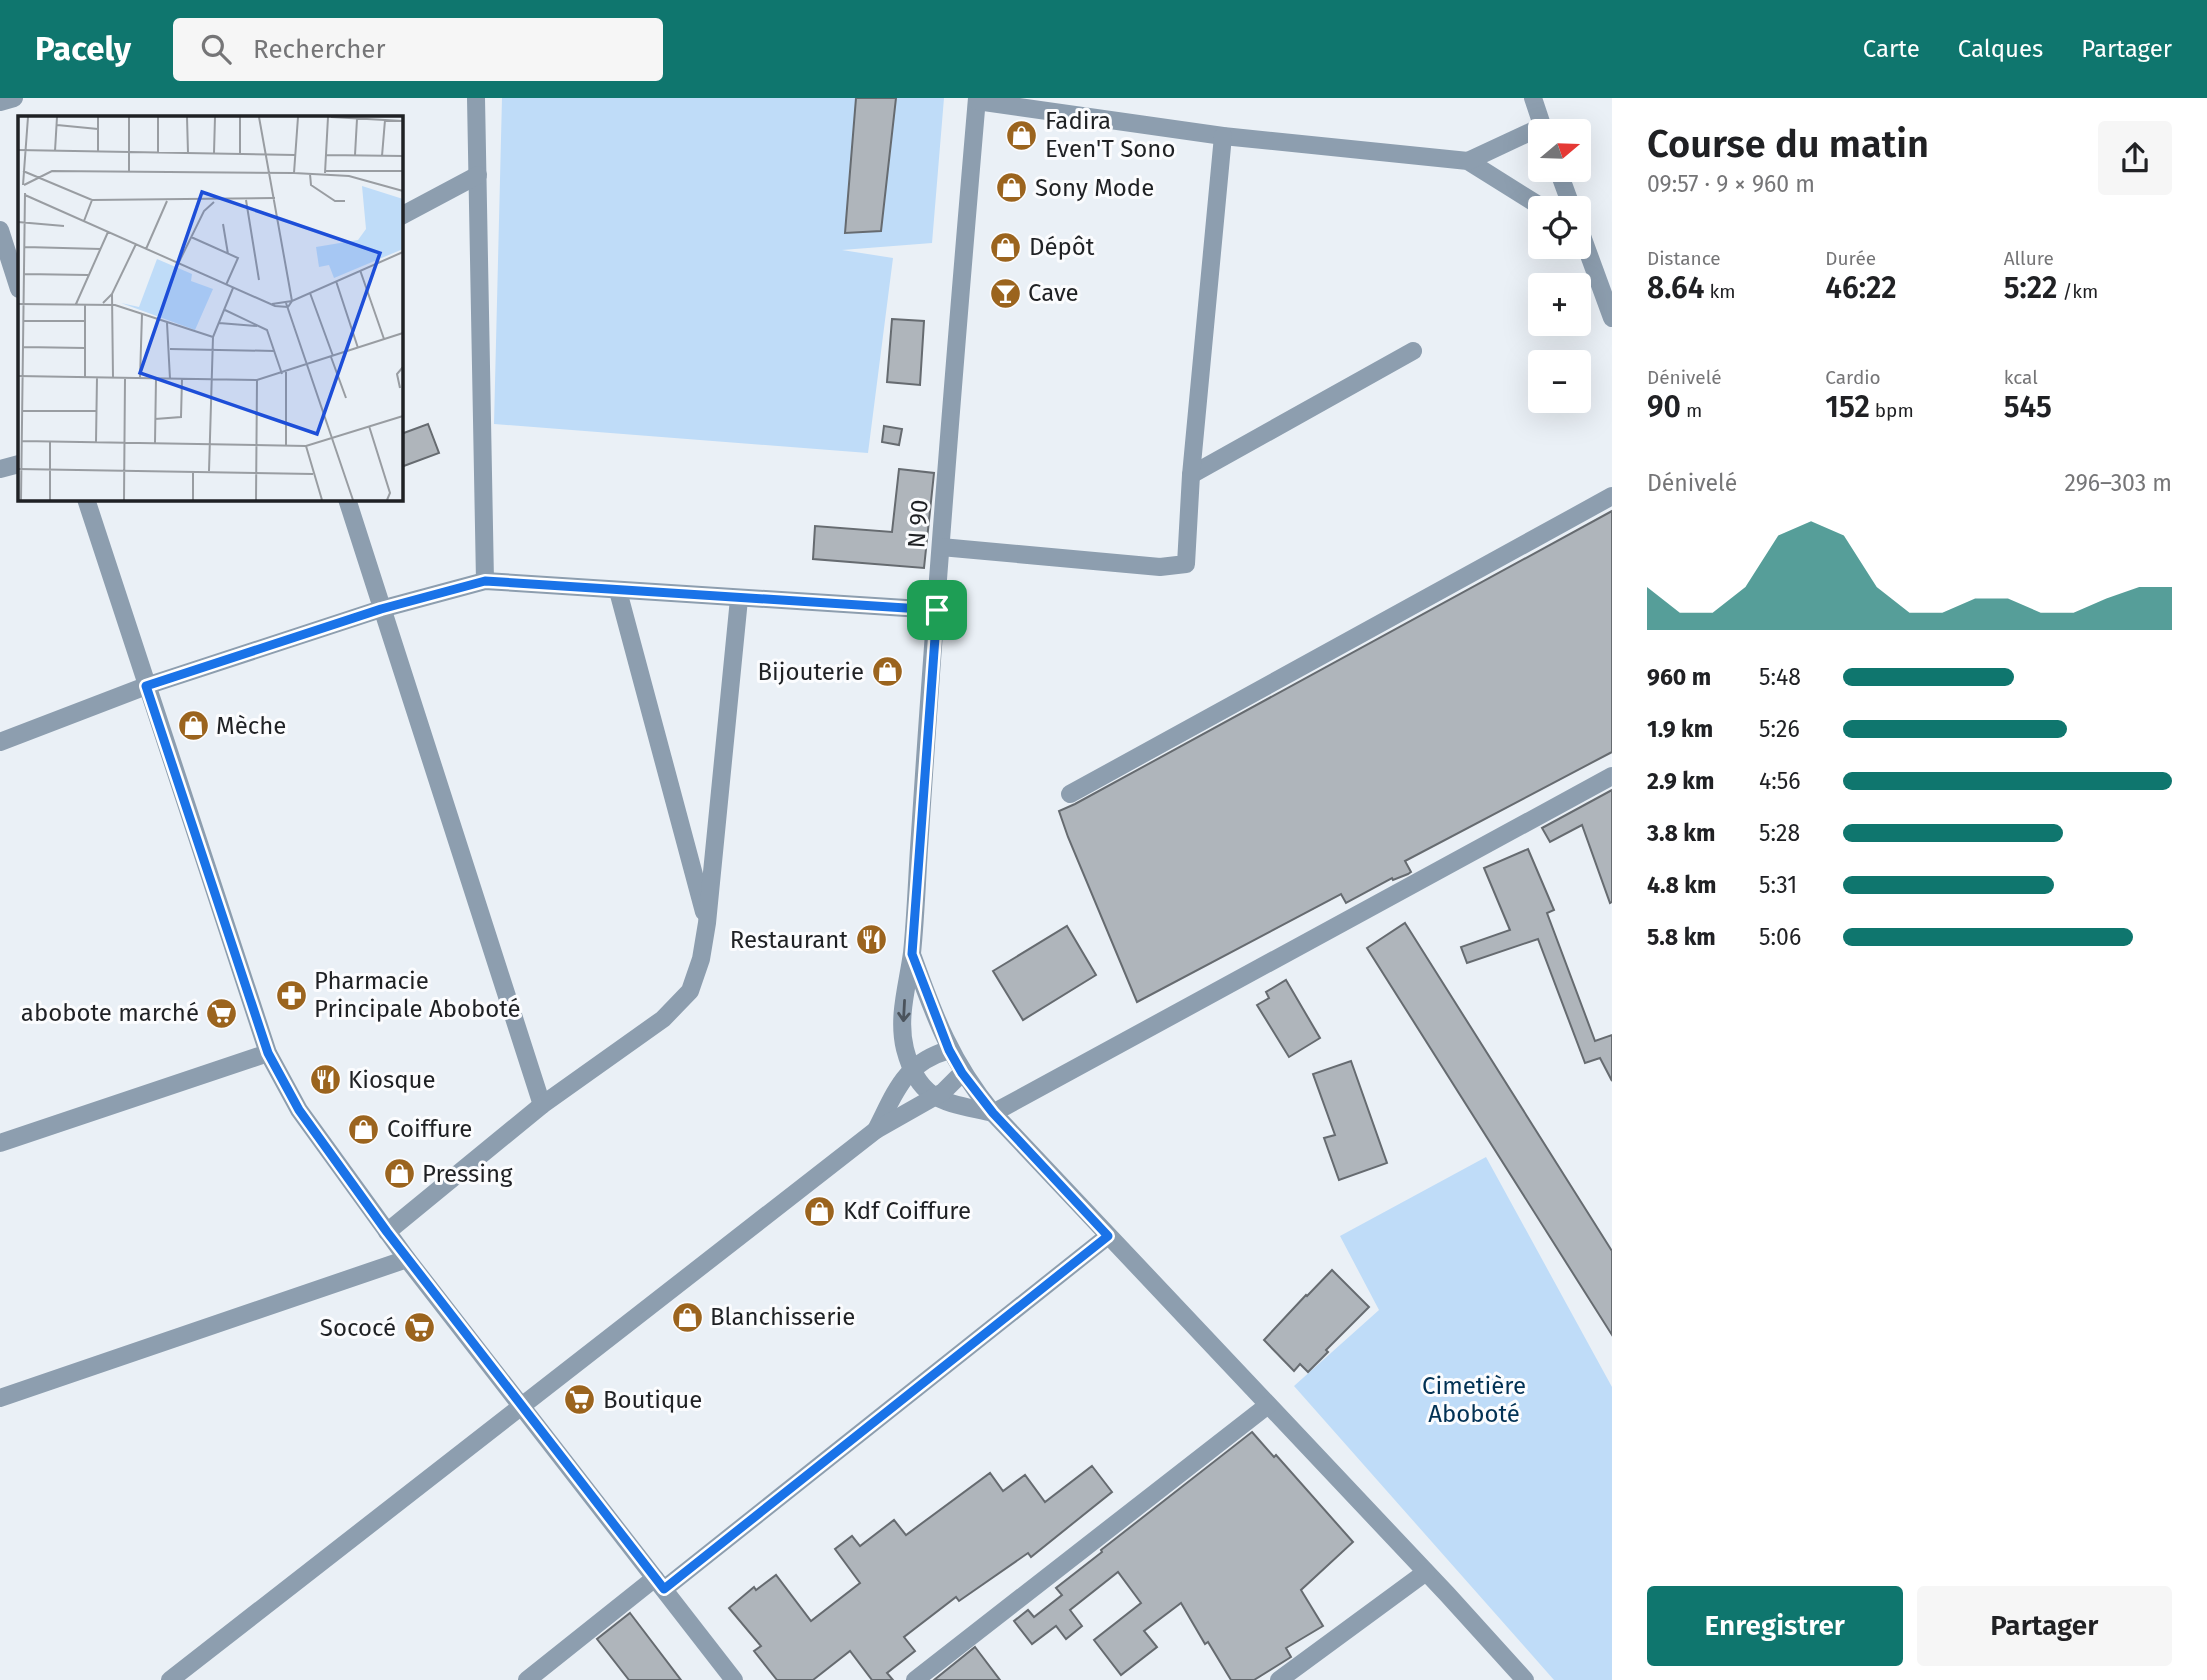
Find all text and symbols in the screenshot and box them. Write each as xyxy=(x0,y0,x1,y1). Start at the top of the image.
search box xyxy=(173,18,663,81)
text: Pacely xyxy=(35,29,131,69)
icon: search xyxy=(197,30,235,68)
text: Rechercher xyxy=(253,34,386,65)
text: Carte xyxy=(1863,35,1920,63)
text: Calques xyxy=(1958,35,2043,63)
text: Partager xyxy=(2081,35,2172,63)
place label: Fadira Even'T Sono xyxy=(1045,107,1175,163)
inset map xyxy=(18,116,402,500)
shop icon: Fadira Even'T Sono xyxy=(1005,118,1039,152)
north arrow xyxy=(1528,119,1591,182)
map controls xyxy=(1528,119,1591,413)
text: Course du matin xyxy=(1647,121,1929,167)
button: share xyxy=(2098,121,2172,195)
text: 09:57 · 9 × 960 m xyxy=(1647,170,1815,198)
shop icon: Sony Mode xyxy=(995,171,1029,205)
place label: Sony Mode xyxy=(1035,174,1154,202)
button: locate xyxy=(1528,196,1591,259)
shop icon: Dépôt xyxy=(989,230,1023,264)
place label: Dépôt xyxy=(1029,233,1095,261)
text: Distance xyxy=(1647,247,1721,270)
text: Durée xyxy=(1825,247,1876,270)
text: Allure xyxy=(2004,247,2054,270)
text: 8.64 xyxy=(1647,270,1705,306)
text: 46:22 xyxy=(1825,270,1897,306)
text: 5:22 xyxy=(2004,270,2057,306)
button: + xyxy=(1528,273,1591,336)
bar icon: Cave xyxy=(988,276,1022,310)
place label: Cave xyxy=(1028,279,1079,307)
text: km xyxy=(1705,280,1736,303)
text: /km xyxy=(2057,280,2098,303)
button: − xyxy=(1528,350,1591,413)
text: Dénivelé xyxy=(1647,366,1722,389)
text: Cardio xyxy=(1825,366,1881,389)
text: kcal xyxy=(2004,366,2038,389)
text: 90 xyxy=(1647,389,1681,425)
text: 152 xyxy=(1825,389,1870,425)
text: 545 xyxy=(2004,389,2052,425)
text: m xyxy=(1681,399,1702,422)
text: bpm xyxy=(1870,399,1914,422)
text: Dénivelé xyxy=(1647,469,1737,497)
text: 296–303 m xyxy=(2065,469,2172,497)
street label: N 90 xyxy=(902,499,934,549)
pin xyxy=(907,580,967,640)
icon: arrive xyxy=(918,591,956,629)
shop icon: Bijouterie xyxy=(870,655,904,689)
place label: Bijouterie xyxy=(757,658,864,686)
text: 960 m xyxy=(1647,663,1711,691)
text: 5:48 xyxy=(1759,663,1801,691)
shop icon: Mèche xyxy=(176,709,210,743)
place label: Mèche xyxy=(216,712,286,740)
text: 1.9 km xyxy=(1647,715,1713,743)
text: 5:26 xyxy=(1759,715,1800,743)
text: 2.9 km xyxy=(1647,767,1714,795)
text: 4:56 xyxy=(1759,767,1801,795)
text: 3.8 km xyxy=(1647,819,1715,847)
text: 5:28 xyxy=(1759,819,1800,847)
text: 4.8 km xyxy=(1647,871,1716,899)
text: 5:31 xyxy=(1759,871,1797,899)
restaurant icon: Restaurant xyxy=(854,923,888,957)
text: 5.8 km xyxy=(1647,923,1716,951)
text: 5:06 xyxy=(1759,923,1801,951)
place label: Restaurant xyxy=(730,926,848,954)
place label: Pharmacie Principale Aboboté xyxy=(314,967,521,1023)
pharmacy icon: Pharmacie Principale Aboboté xyxy=(274,978,308,1012)
supermarket icon: abobote marché xyxy=(205,996,239,1030)
place label: abobote marché xyxy=(21,999,199,1027)
one-way arrow xyxy=(897,999,910,1022)
restaurant icon: Kiosque xyxy=(308,1063,342,1097)
place label: Kiosque xyxy=(348,1066,436,1094)
shop icon: Coiffure xyxy=(347,1112,381,1146)
place label: Coiffure xyxy=(387,1115,472,1143)
shop icon: Pressing xyxy=(382,1157,416,1191)
place label: Pressing xyxy=(422,1160,513,1188)
shop icon: Kdf Coiffure xyxy=(803,1194,837,1228)
place label: Kdf Coiffure xyxy=(843,1197,971,1225)
shop icon: Blanchisserie xyxy=(670,1300,704,1334)
place label: Blanchisserie xyxy=(710,1303,855,1331)
supermarket icon: Sococé xyxy=(402,1311,436,1345)
place label: Sococé xyxy=(320,1314,396,1342)
park label: Cimetière Aboboté xyxy=(1422,1372,1526,1428)
supermarket icon: Boutique xyxy=(563,1383,597,1417)
place label: Boutique xyxy=(603,1386,702,1414)
button: Enregistrer xyxy=(1647,1586,1903,1666)
button: Partager xyxy=(1917,1586,2172,1666)

